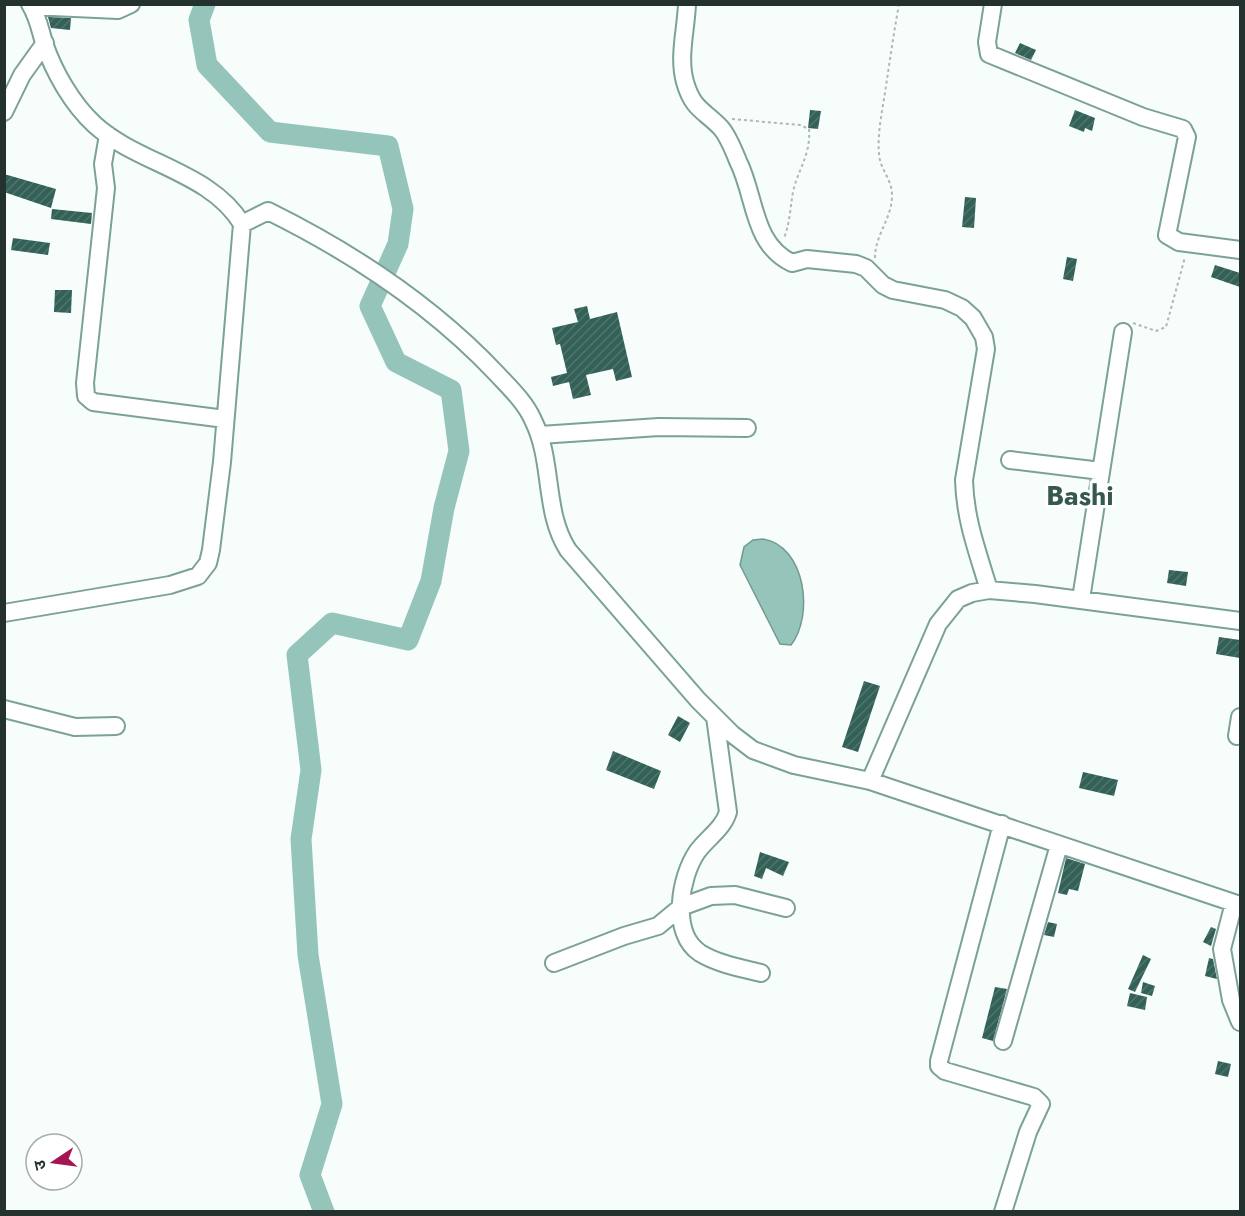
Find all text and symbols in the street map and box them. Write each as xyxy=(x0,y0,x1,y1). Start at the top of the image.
district label: Bashi xyxy=(1046,476,1114,515)
north arrow xyxy=(24,1132,84,1192)
text: उ xyxy=(27,1157,52,1172)

